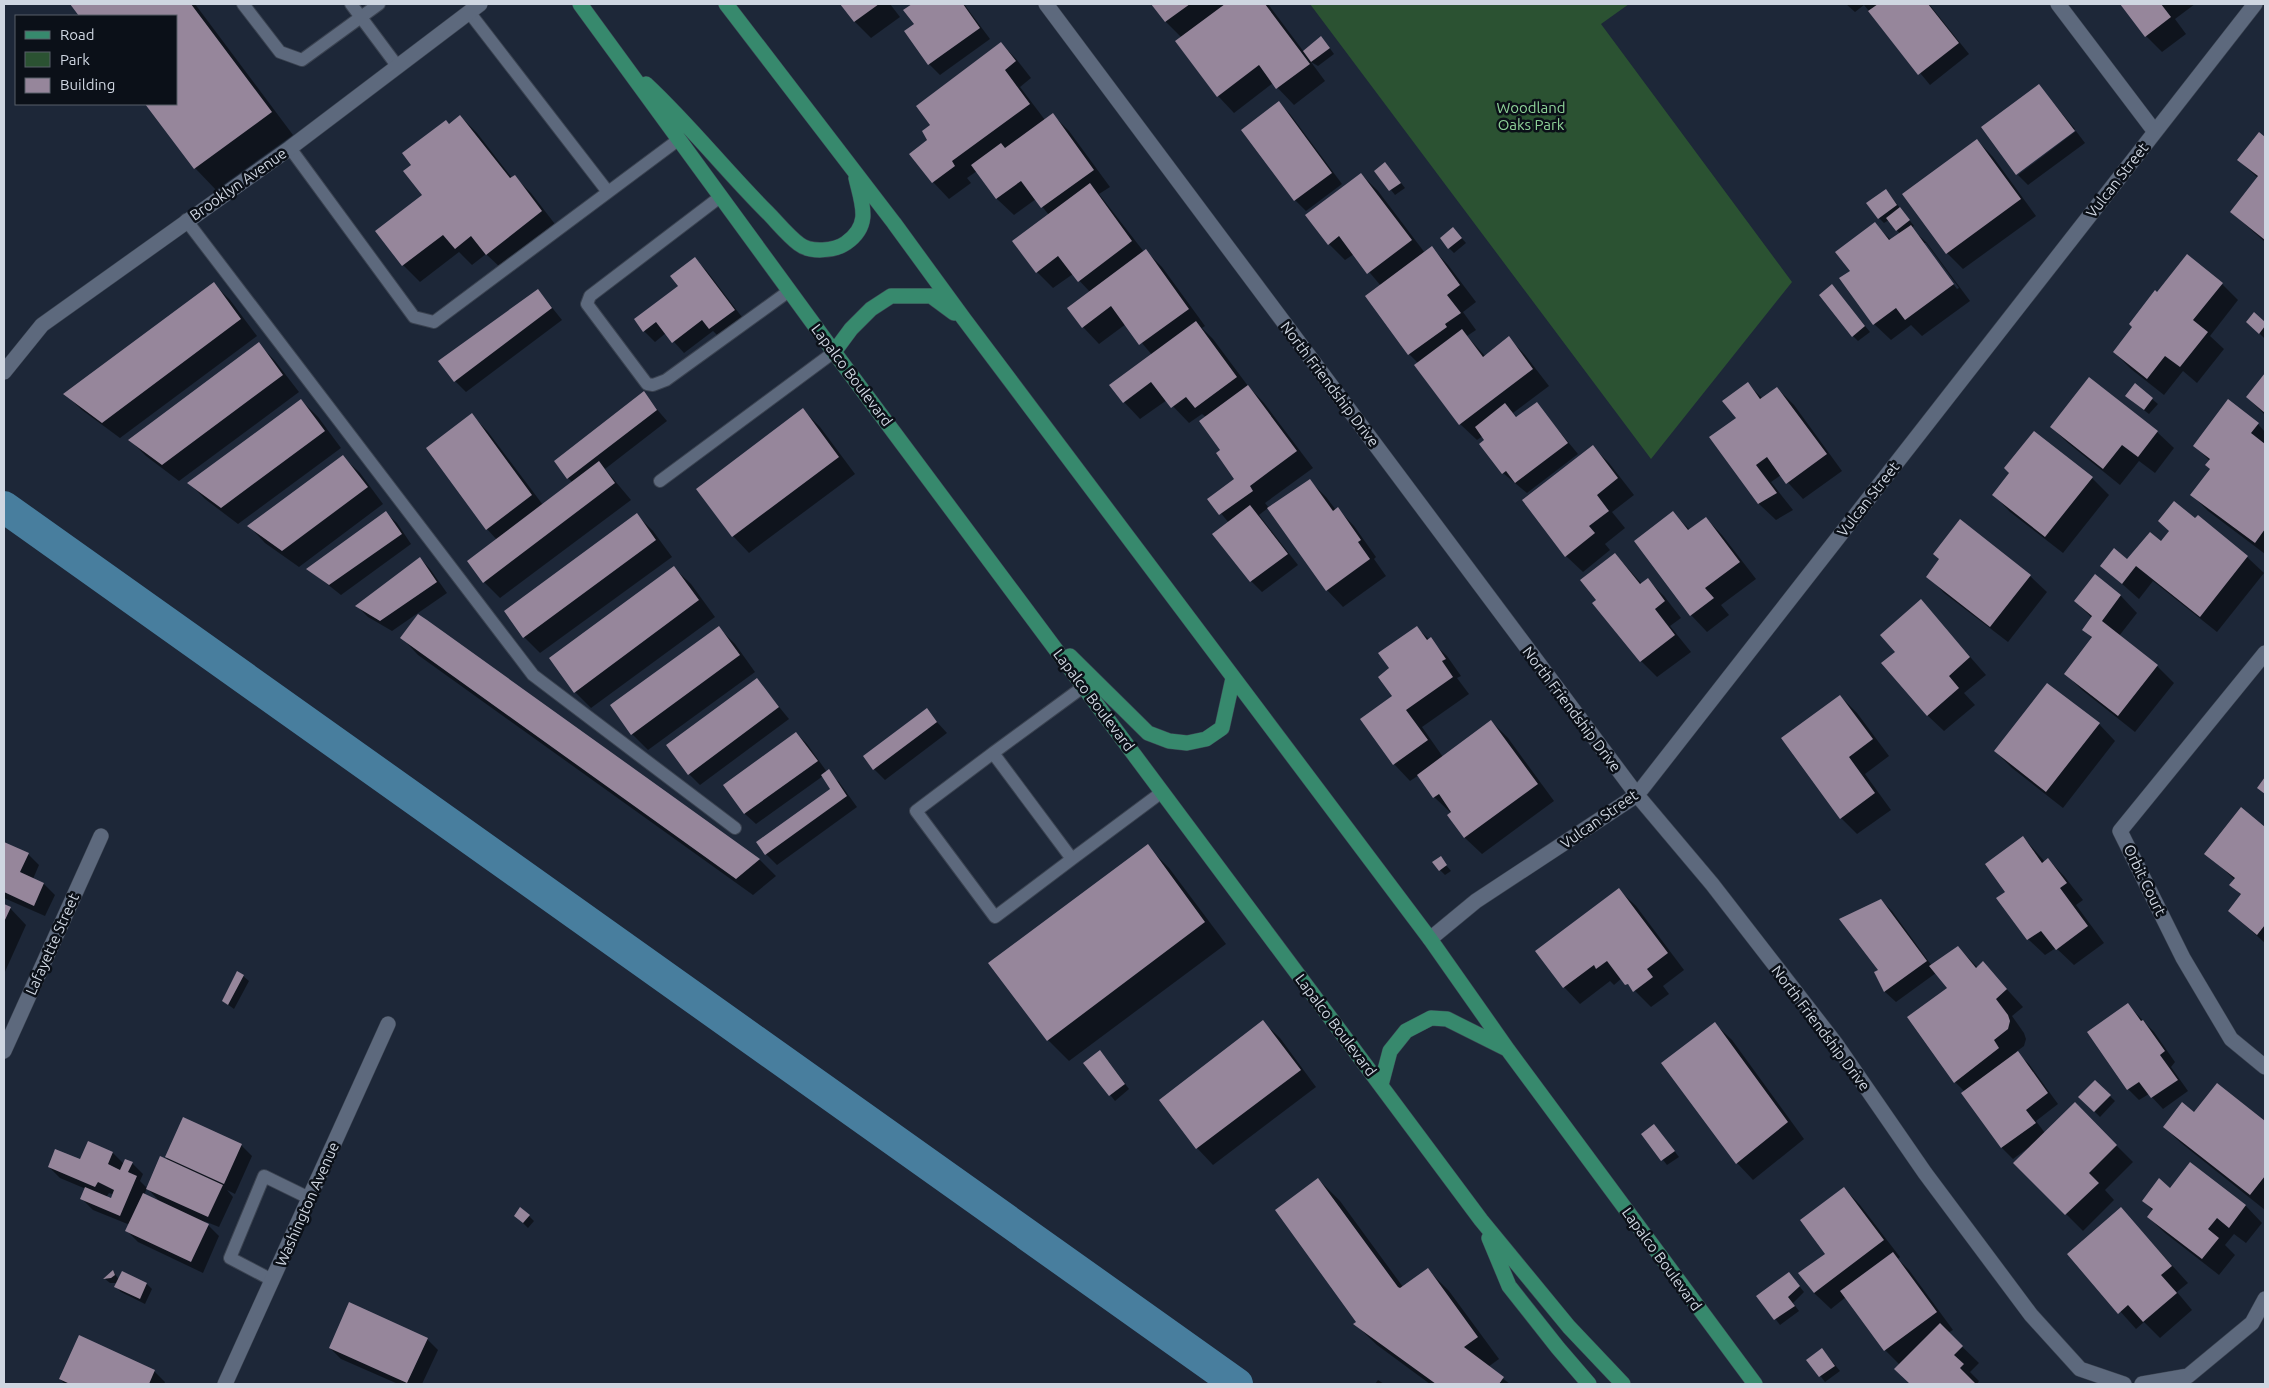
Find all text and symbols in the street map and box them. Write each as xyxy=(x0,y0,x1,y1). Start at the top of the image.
legend xyxy=(15,15,178,105)
text: Road xyxy=(60,26,95,43)
text: Park xyxy=(60,51,90,68)
text: Building xyxy=(60,76,115,93)
park label: Woodland Oaks Park xyxy=(1497,99,1566,133)
street label: Vulcan Street xyxy=(2082,139,2152,221)
street label: Brooklyn Avenue xyxy=(186,144,290,224)
street label: North Friendship Drive xyxy=(1277,318,1383,450)
street label: Lapalco Boulevard xyxy=(808,321,896,429)
street label: Vulcan Street xyxy=(1833,458,1903,540)
street label: North Friendship Drive xyxy=(1519,643,1625,775)
street label: Lapalco Boulevard xyxy=(1050,646,1138,754)
street label: Vulcan Street xyxy=(1557,786,1641,852)
street label: Orbit Court xyxy=(2120,842,2170,918)
street label: Lafayette Street xyxy=(22,890,82,998)
street label: North Friendship Drive xyxy=(1768,962,1874,1094)
street label: Lapalco Boulevard xyxy=(1292,971,1380,1079)
street label: Washington Avenue xyxy=(272,1139,342,1269)
street label: Lapalco Boulevard xyxy=(1619,1204,1705,1314)

